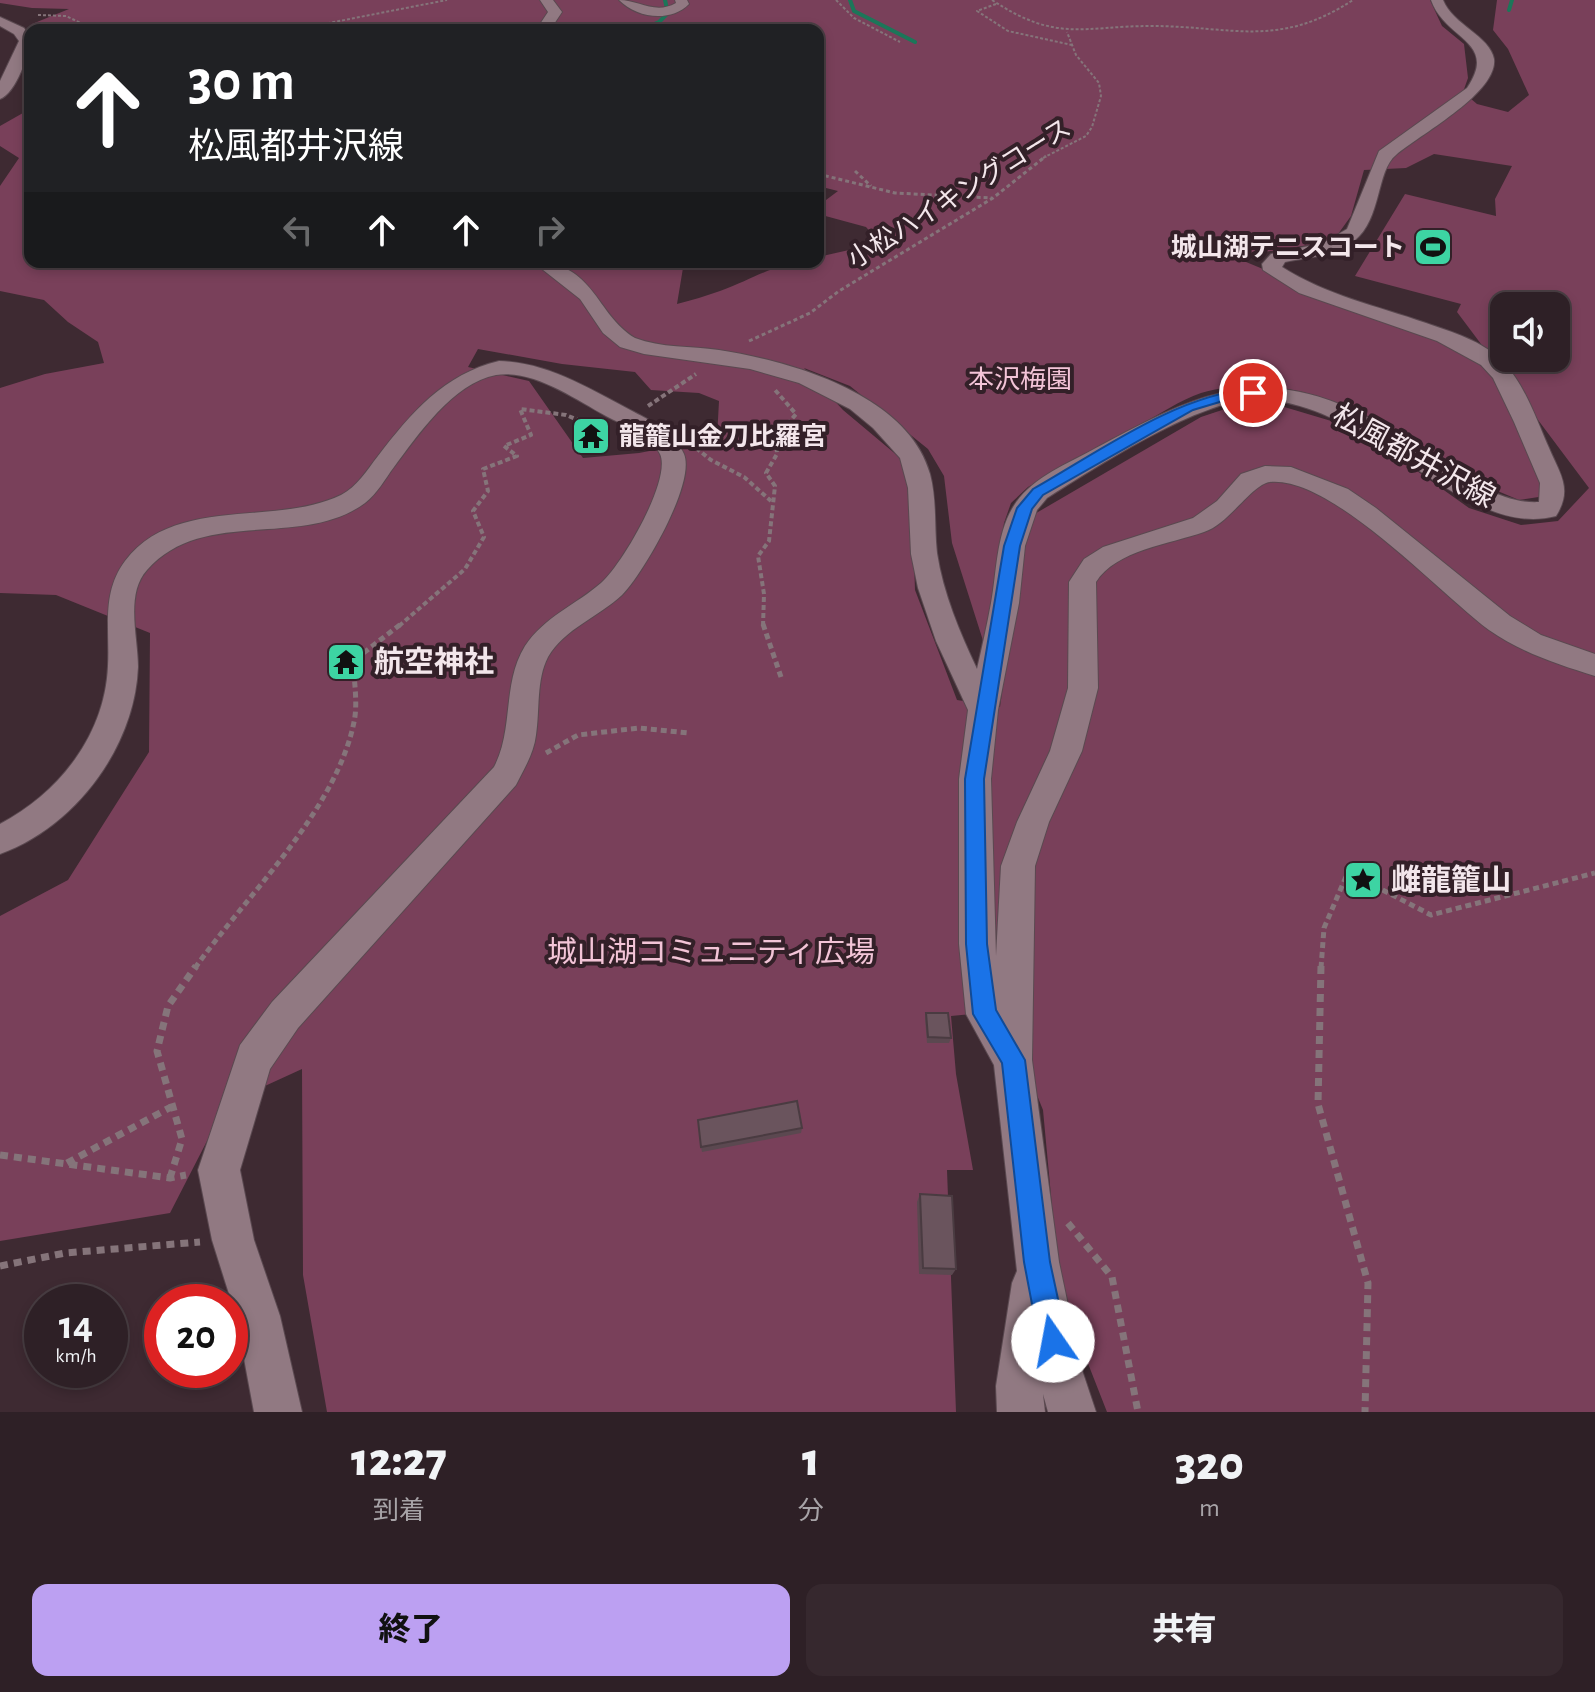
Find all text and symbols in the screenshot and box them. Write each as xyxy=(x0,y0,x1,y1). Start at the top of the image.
text: 30 m xyxy=(188,54,295,110)
icon: ahead xyxy=(56,56,160,160)
street label: 小松ハイキングコース xyxy=(842,113,1076,273)
text: 松風都井沢線 xyxy=(188,129,404,165)
icon: left xyxy=(276,208,320,252)
icon: ahead xyxy=(360,208,404,252)
icon: ahead xyxy=(444,208,488,252)
icon: right xyxy=(528,208,572,252)
sports icon: 城山湖テニスコート xyxy=(1412,226,1454,268)
place label: 城山湖テニスコート xyxy=(1171,233,1405,261)
map controls xyxy=(1490,292,1570,372)
button: sound xyxy=(1490,292,1570,372)
pin xyxy=(1219,359,1287,427)
park label: 本沢梅園 xyxy=(968,366,1072,393)
icon: arrive xyxy=(1231,371,1275,415)
street label: 松風都井沢線 xyxy=(1328,398,1500,514)
temple icon: 龍籠山金刀比羅宮 xyxy=(570,415,612,457)
place label: 龍籠山金刀比羅宮 xyxy=(619,422,827,450)
temple icon: 航空神社 xyxy=(325,641,367,683)
place label: 航空神社 xyxy=(374,646,494,678)
place icon: 雌龍籠山 xyxy=(1342,859,1384,901)
place label: 雌龍籠山 xyxy=(1391,864,1511,896)
park label: 城山湖コミュニティ広場 xyxy=(547,936,875,968)
speed limit sign: 20 xyxy=(144,1284,248,1388)
position arrow xyxy=(1011,1299,1095,1383)
text: 14 xyxy=(59,1306,93,1346)
text: km/h xyxy=(55,1346,97,1366)
text: 12:27 xyxy=(351,1437,447,1485)
text: 1 xyxy=(802,1437,820,1485)
text: 320 xyxy=(1175,1441,1244,1489)
text: m xyxy=(1199,1495,1220,1521)
text: 到着 xyxy=(373,1498,425,1524)
text: 分 xyxy=(798,1498,824,1524)
button: 終了 xyxy=(32,1584,790,1676)
button: 共有 xyxy=(806,1584,1563,1676)

